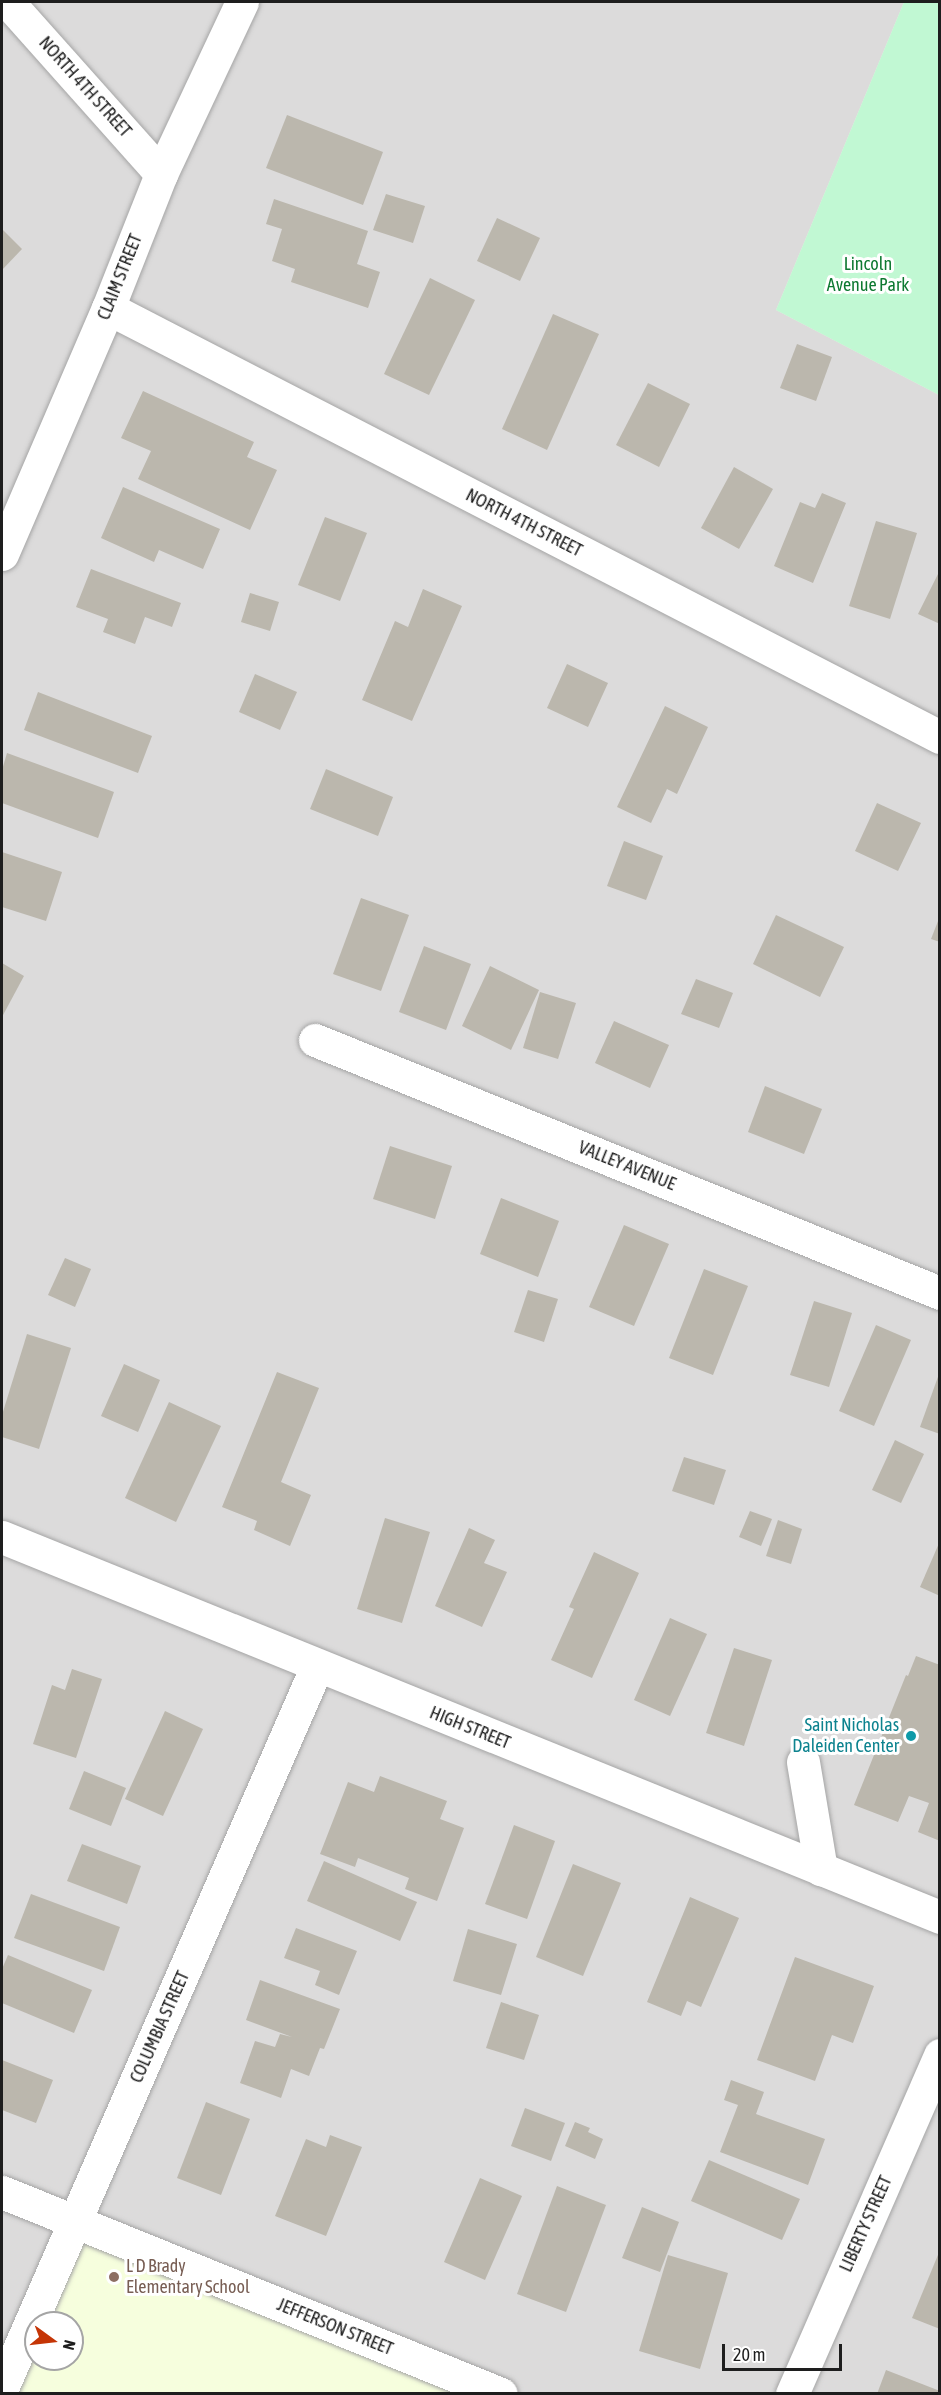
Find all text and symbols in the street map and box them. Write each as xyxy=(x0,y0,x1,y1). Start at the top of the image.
street label: NORTH 4TH STREET xyxy=(34,32,136,142)
street label: CLAIM STREET xyxy=(93,231,147,323)
park label: Lincoln Avenue Park xyxy=(827,254,909,296)
street label: NORTH 4TH STREET xyxy=(462,484,586,562)
street label: VALLEY AVENUE xyxy=(575,1137,679,1195)
street label: HIGH STREET xyxy=(426,1702,514,1754)
place label: Saint Nicholas Daleiden Center xyxy=(792,1715,899,1758)
marker: Saint Nicholas Daleiden Center xyxy=(904,1729,918,1743)
street label: COLUMBIA STREET xyxy=(126,1968,194,2086)
street label: LIBERTY STREET xyxy=(835,2173,897,2275)
place label: L D Brady Elementary School xyxy=(126,2256,250,2298)
marker: L D Brady Elementary School xyxy=(107,2270,121,2284)
street label: JEFFERSON STREET xyxy=(274,2294,396,2360)
north arrow xyxy=(24,2311,84,2371)
scale bar xyxy=(725,2332,845,2370)
text: N xyxy=(60,2338,79,2352)
text: 20 m xyxy=(733,2344,765,2365)

